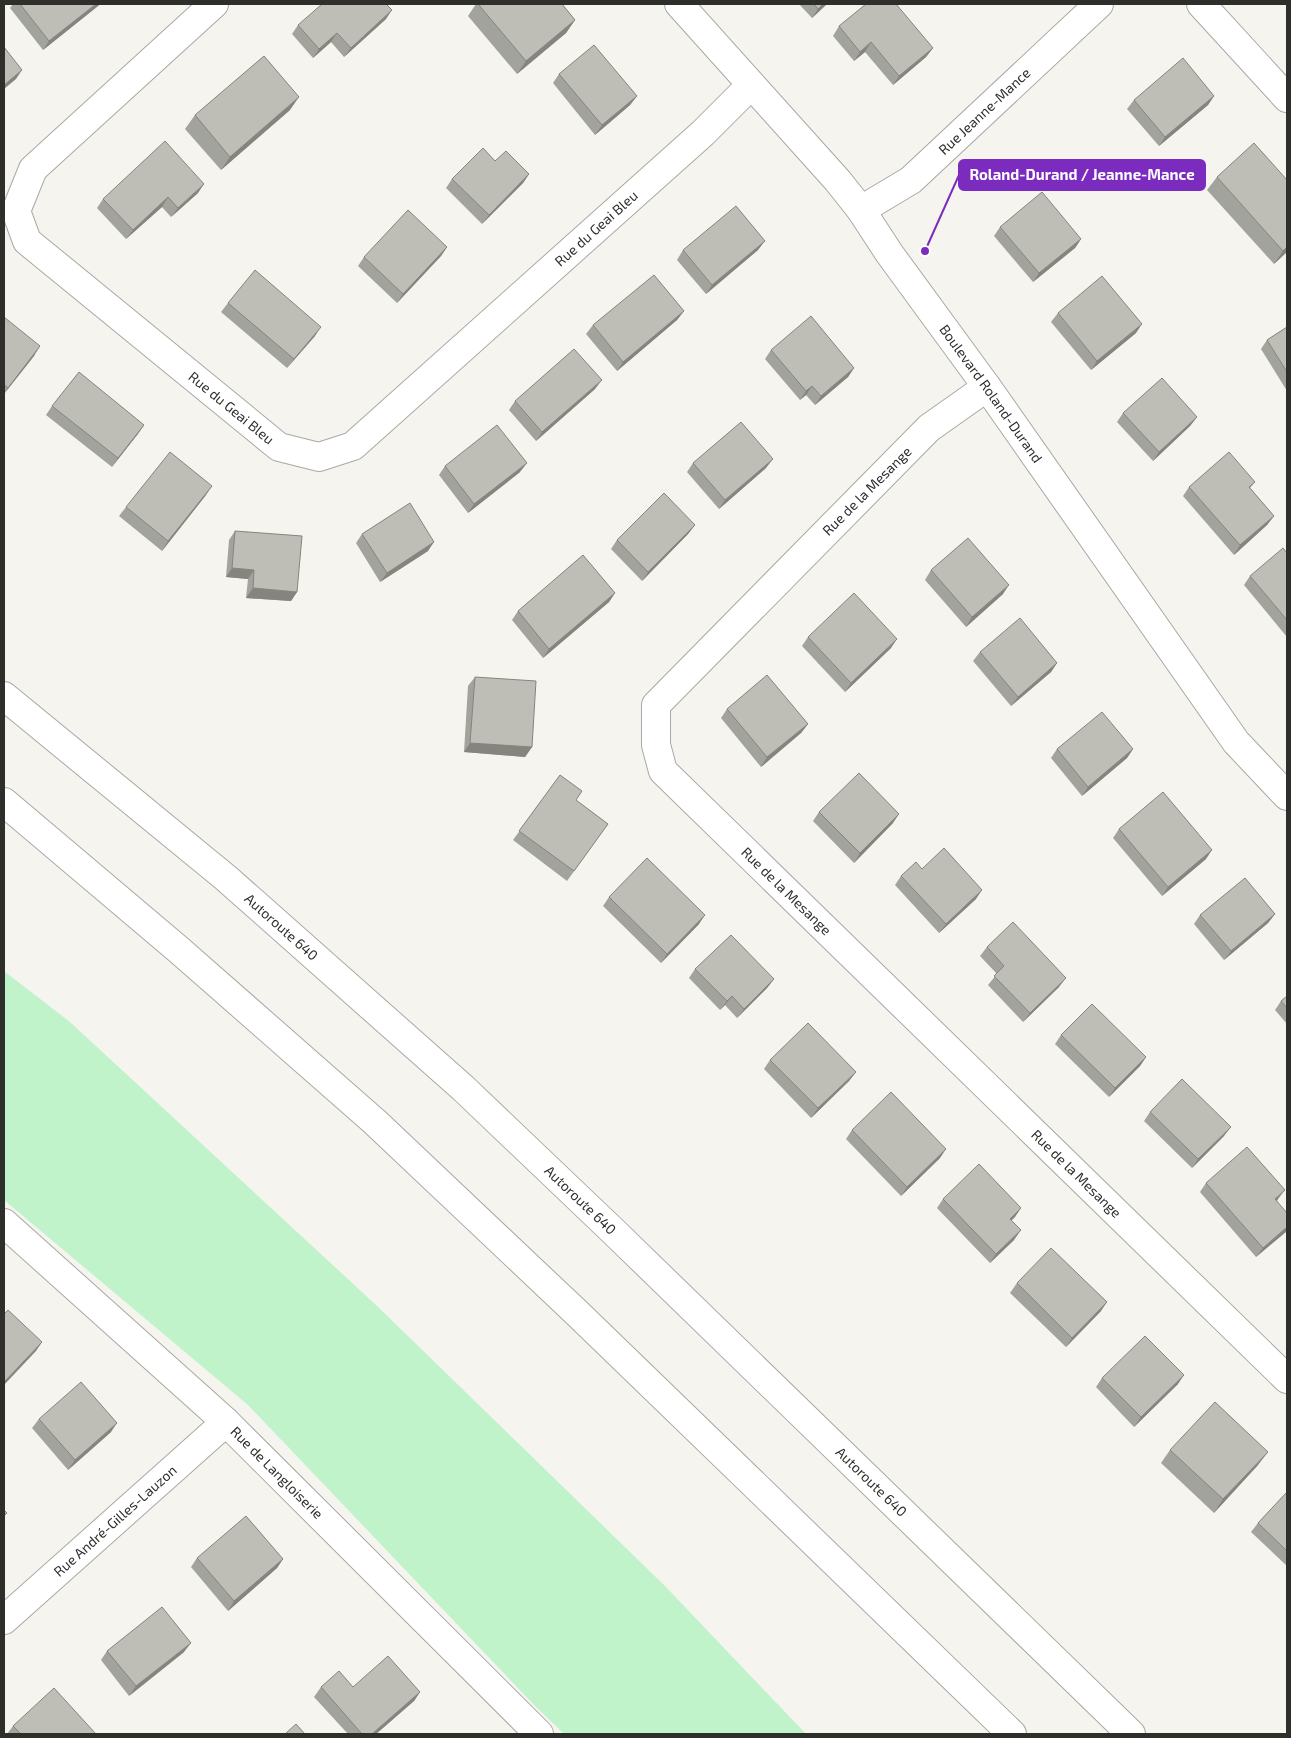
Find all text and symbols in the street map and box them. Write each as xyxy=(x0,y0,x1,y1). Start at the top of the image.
street label: Rue Jeanne-Mance xyxy=(935,64,1034,158)
callout: Roland-Durand / Jeanne-Mance xyxy=(959,160,1205,190)
text: Roland-Durand / Jeanne-Mance xyxy=(969,165,1195,183)
street label: Rue du Geai Bleu xyxy=(551,187,641,270)
street label: Boulevard Roland-Durand xyxy=(936,321,1046,466)
street label: Rue du Geai Bleu xyxy=(185,368,278,448)
street label: Rue de la Mesange xyxy=(819,443,915,539)
street label: Rue de la Mesange xyxy=(738,843,835,938)
street label: Autoroute 640 xyxy=(241,890,322,964)
street label: Rue de la Mesange xyxy=(1028,1126,1125,1221)
street label: Autoroute 640 xyxy=(541,1162,620,1238)
street label: Rue de Langloiserie xyxy=(227,1423,327,1522)
street label: Autoroute 640 xyxy=(833,1443,911,1520)
street label: Rue André-Gilles-Lauzon xyxy=(50,1461,180,1580)

